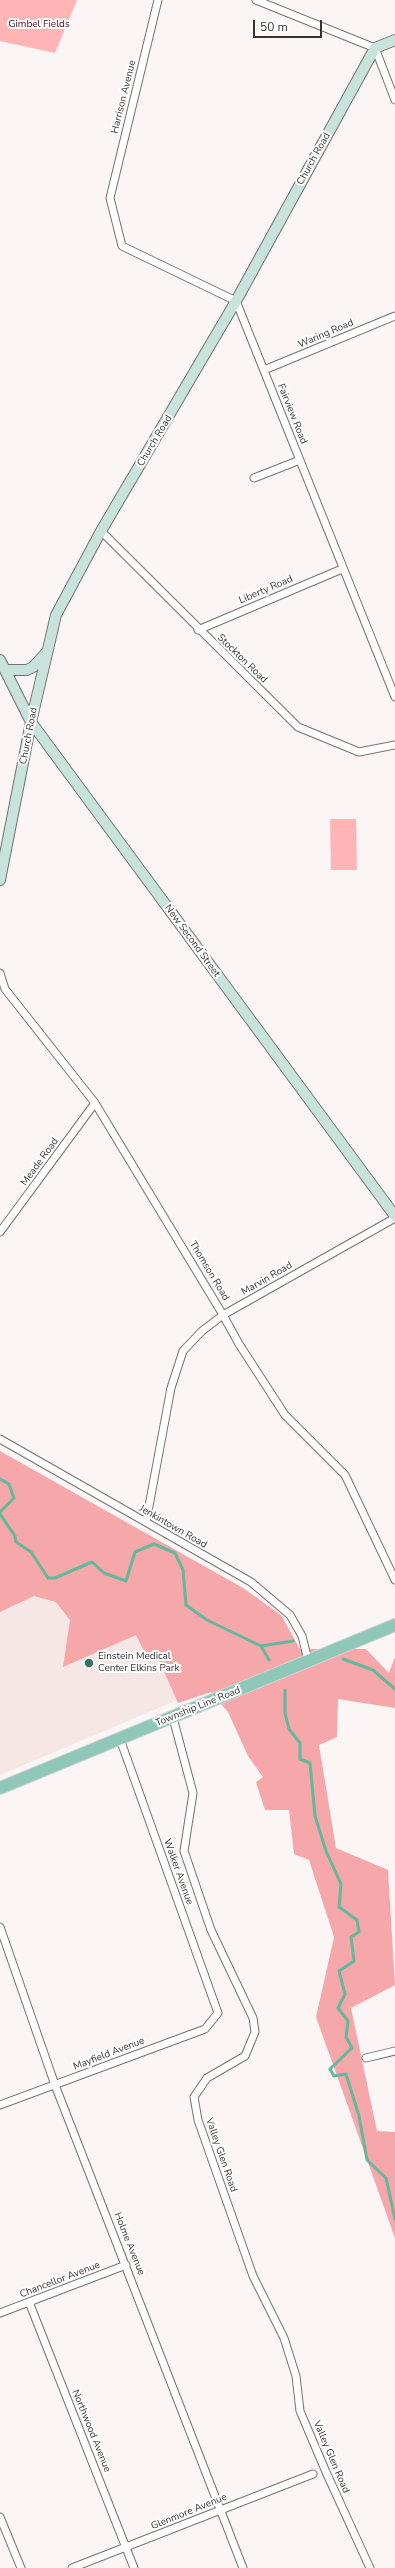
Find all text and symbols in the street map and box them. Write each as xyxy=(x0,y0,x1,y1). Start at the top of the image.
scale bar xyxy=(255,12,324,38)
park label: Gimbel Fields xyxy=(8,19,70,31)
text: 50 m xyxy=(260,19,288,35)
street label: Harrison Avenue xyxy=(109,59,139,135)
street label: Church Road xyxy=(295,131,333,187)
street label: Waring Road xyxy=(296,317,356,351)
street label: Fairview Road xyxy=(274,382,310,446)
street label: Church Road xyxy=(135,413,175,469)
street label: Liberty Road xyxy=(237,573,295,607)
street label: Stockton Road xyxy=(214,632,270,686)
street label: Church Road xyxy=(18,707,40,765)
street label: New Second Street xyxy=(162,902,222,980)
street label: Meade Road xyxy=(19,1136,61,1188)
street label: Thomson Road xyxy=(186,1239,232,1303)
street label: Marvin Road xyxy=(239,1260,295,1298)
street label: Jenkintown Road xyxy=(137,1503,209,1551)
place label: Einstein Medical Center Elkins Park xyxy=(98,1651,179,1674)
marker: Einstein Medical Center Elkins Park xyxy=(83,1657,95,1669)
street label: Township Line Road xyxy=(154,1684,242,1730)
street label: Walker Avenue xyxy=(161,1837,195,1907)
street label: Mayfield Avenue xyxy=(72,2035,146,2073)
street label: Valley Glen Road xyxy=(203,2116,239,2194)
street label: Holme Avenue xyxy=(111,2211,147,2277)
street label: Chancellor Avenue xyxy=(18,2259,102,2301)
street label: Northwood Avenue xyxy=(69,2388,113,2474)
street label: Valley Glen Road xyxy=(310,2419,352,2495)
street label: Glenmore Avenue xyxy=(149,2491,229,2533)

